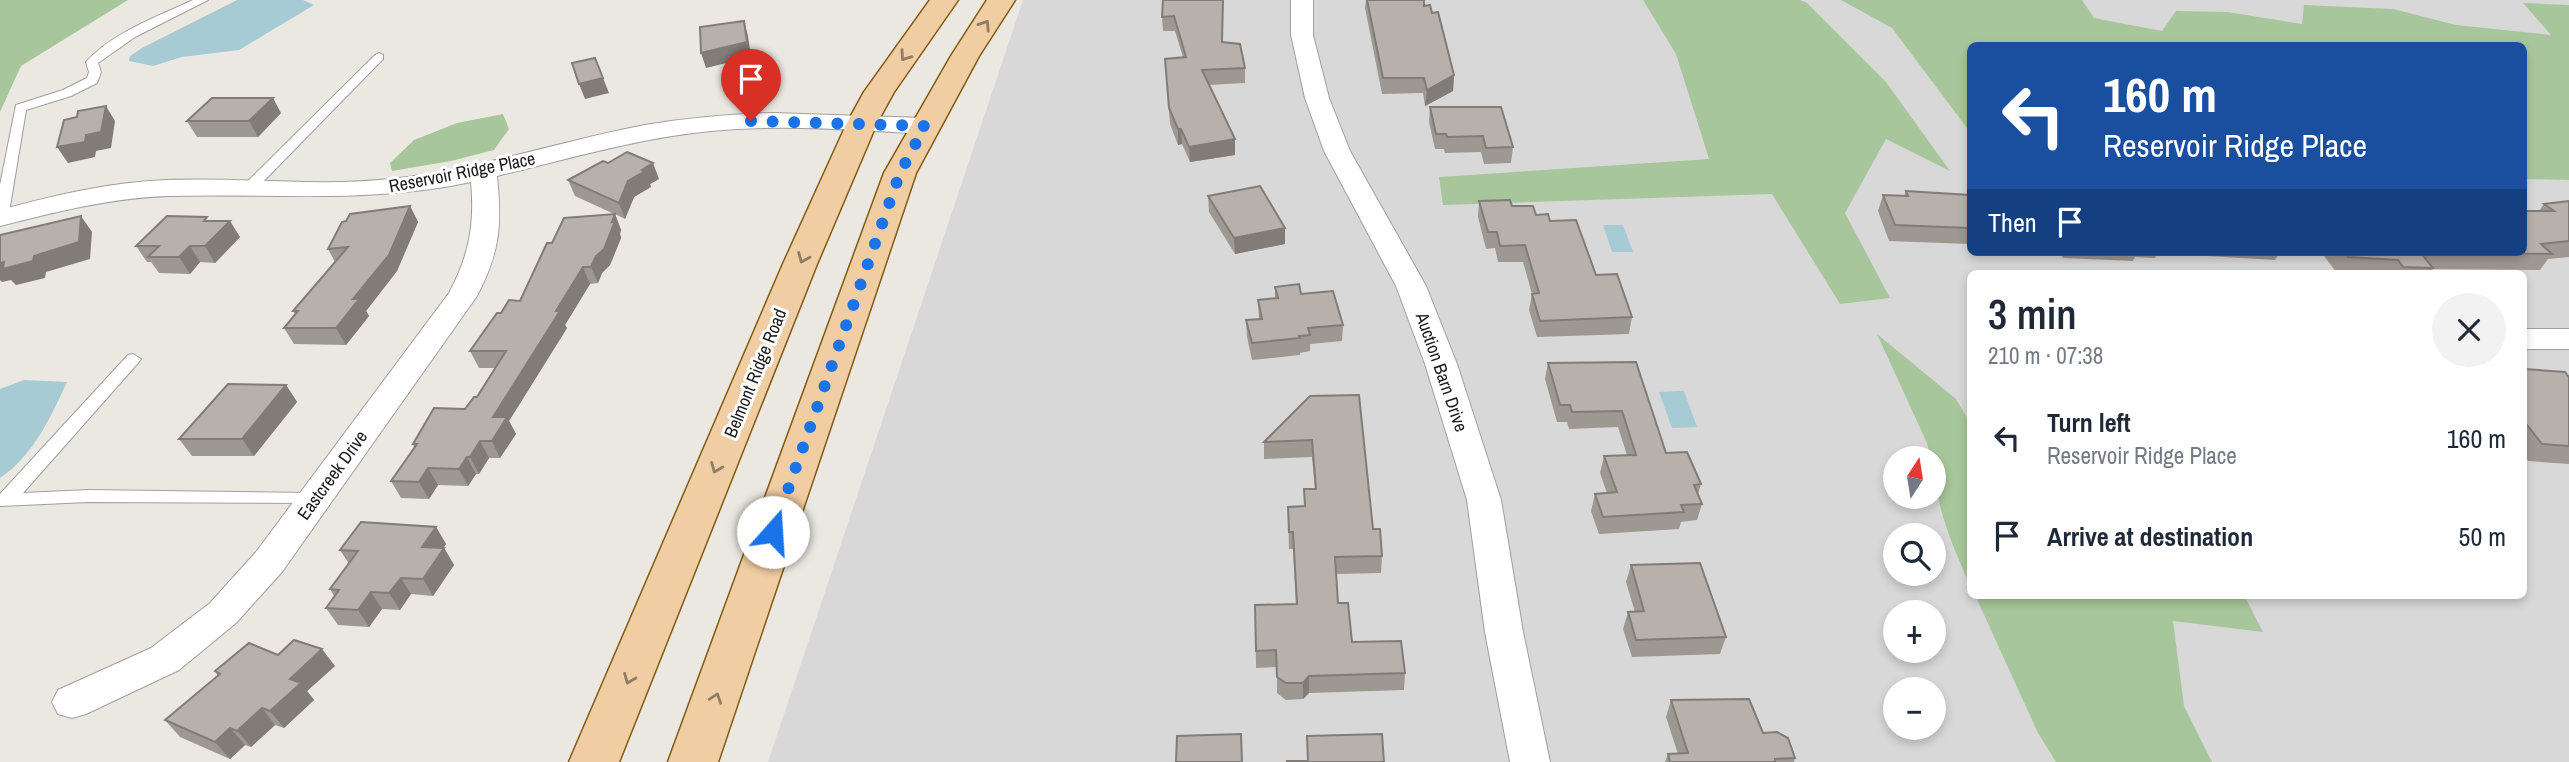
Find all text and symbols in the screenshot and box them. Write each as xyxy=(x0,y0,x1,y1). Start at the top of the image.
one-way arrow xyxy=(976,20,989,33)
one-way arrow xyxy=(901,48,913,61)
pin xyxy=(721,49,781,121)
icon: arrive xyxy=(732,60,770,98)
text: 160 m xyxy=(2103,61,2217,127)
icon: left xyxy=(1988,70,2079,161)
text: Reservoir Ridge Place xyxy=(2103,124,2367,167)
street label: Reservoir Ridge Place xyxy=(387,146,537,198)
icon: arrive xyxy=(2051,203,2089,241)
text: Then xyxy=(1988,205,2037,240)
one-way arrow xyxy=(797,251,811,264)
text: 3 min xyxy=(1988,286,2077,342)
button: close xyxy=(2432,293,2506,367)
street label: Belmont Ridge Road xyxy=(718,305,792,441)
street label: Auction Barn Drive xyxy=(1410,308,1474,435)
text: 210 m · 07:38 xyxy=(1988,340,2103,371)
text: Turn left xyxy=(2047,405,2131,440)
icon: left xyxy=(1988,419,2026,457)
text: 160 m xyxy=(2447,421,2506,456)
street label: Eastcreek Drive xyxy=(291,425,373,525)
text: Reservoir Ridge Place xyxy=(2047,440,2237,471)
north arrow xyxy=(1883,446,1946,509)
map controls xyxy=(1883,446,1946,740)
one-way arrow xyxy=(710,462,724,474)
position arrow xyxy=(736,495,810,569)
icon: arrive xyxy=(1988,517,2026,555)
text: Arrive at destination xyxy=(2047,519,2253,554)
text: 50 m xyxy=(2459,519,2506,554)
button: search xyxy=(1883,523,1946,586)
button: + xyxy=(1883,600,1946,663)
one-way arrow xyxy=(623,672,637,684)
button: − xyxy=(1883,677,1946,740)
one-way arrow xyxy=(708,692,722,704)

